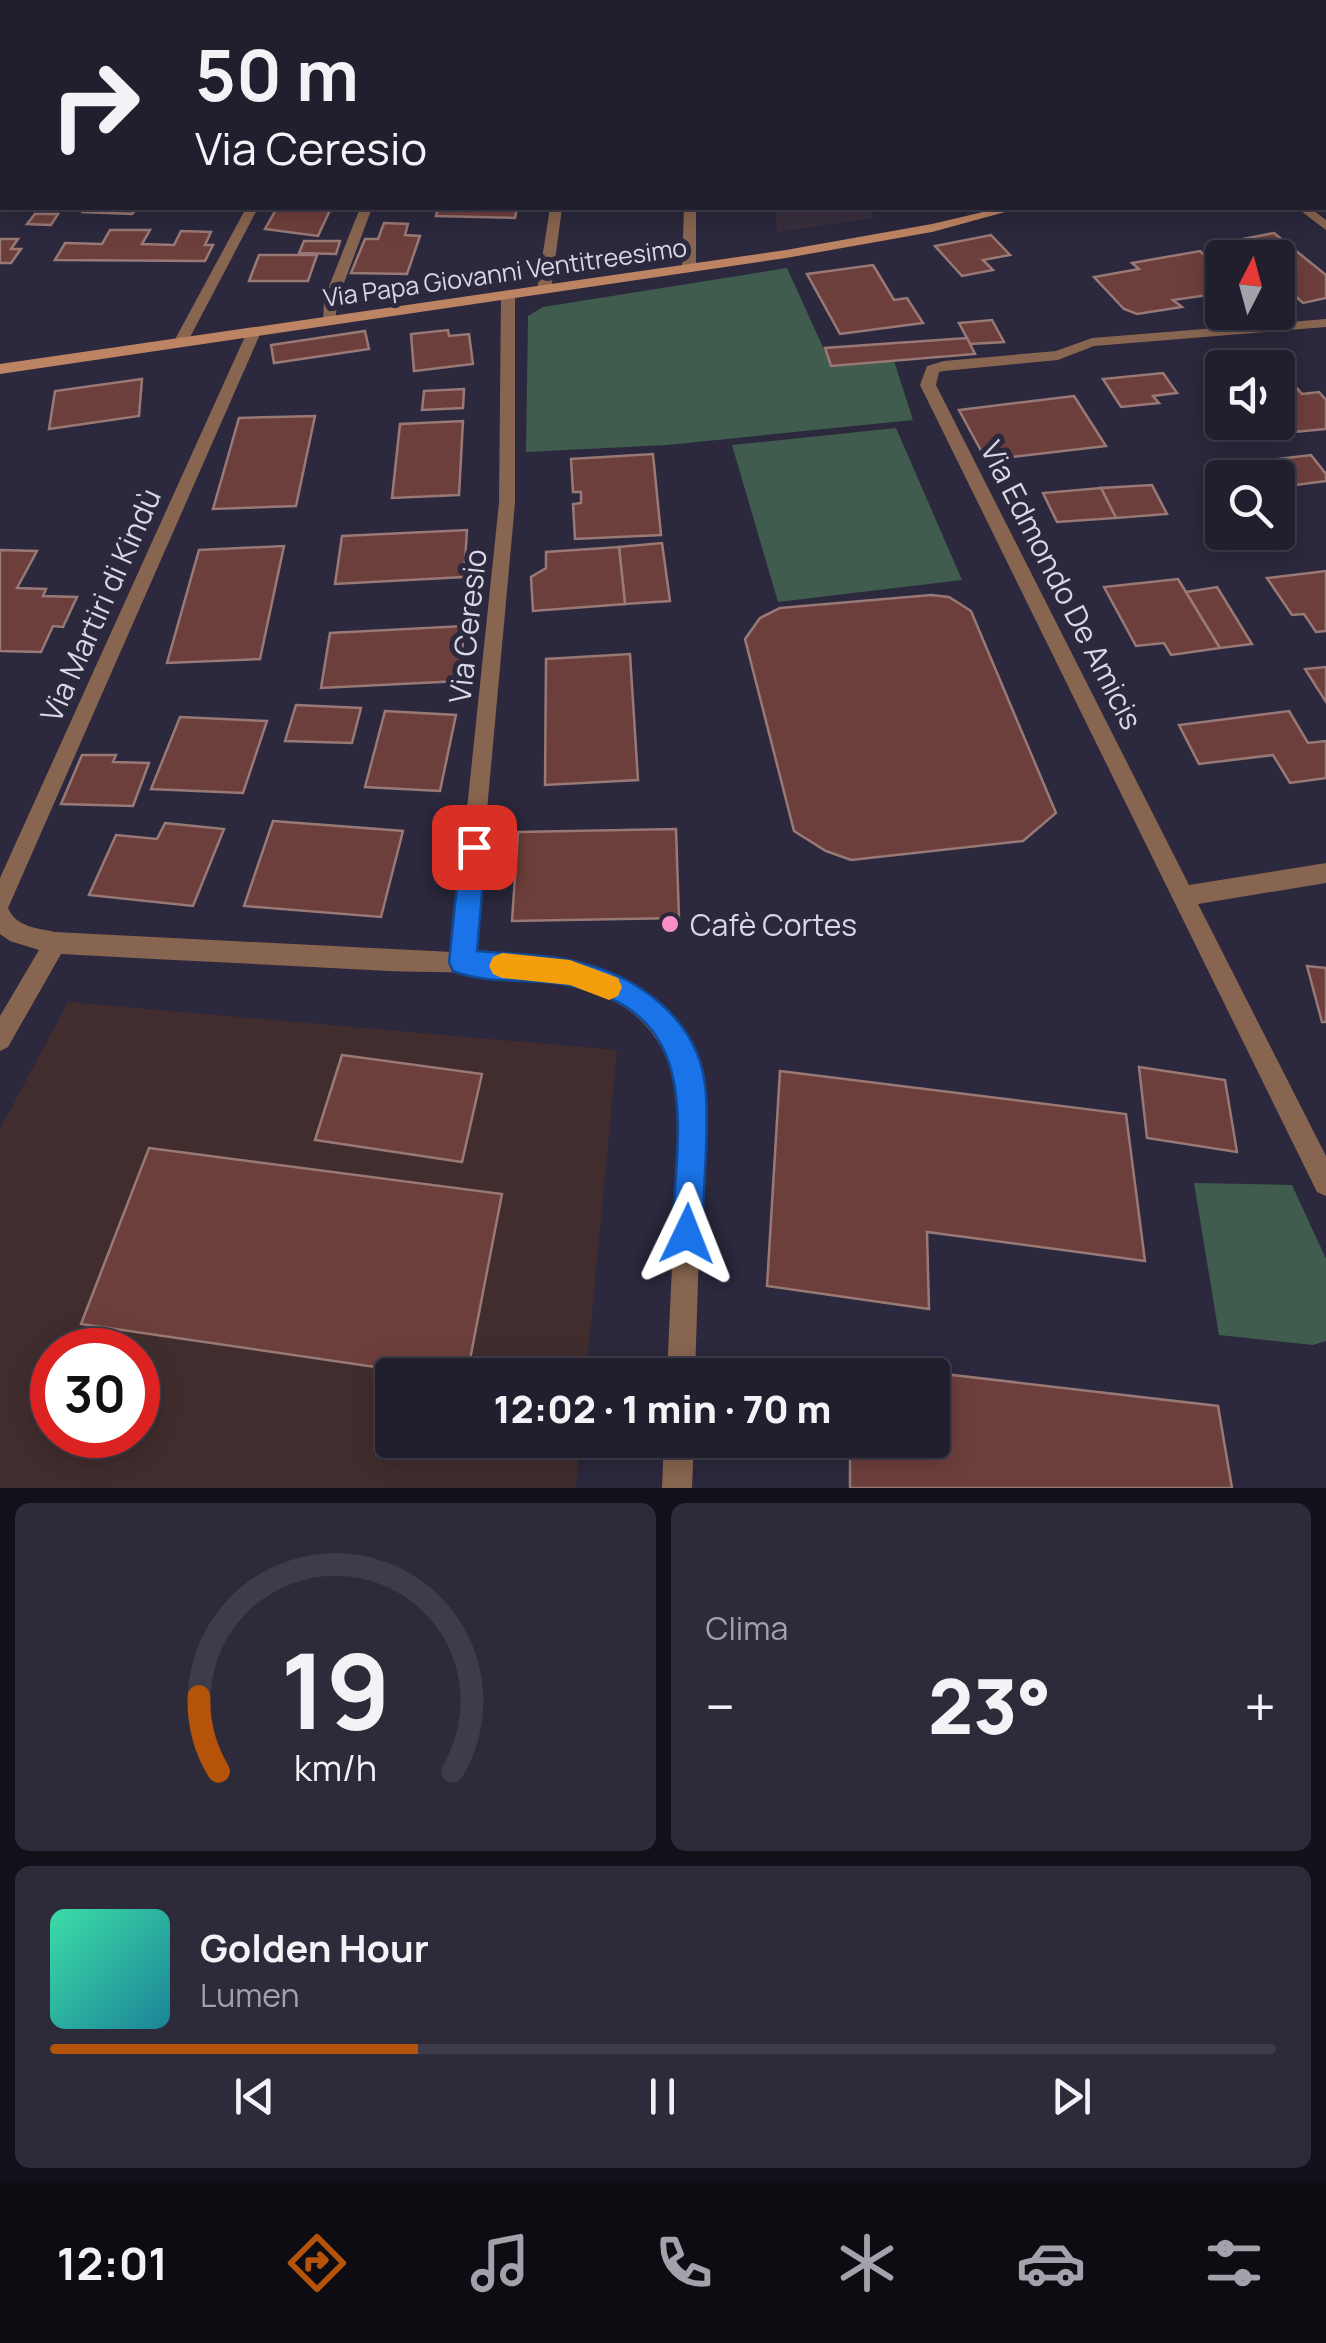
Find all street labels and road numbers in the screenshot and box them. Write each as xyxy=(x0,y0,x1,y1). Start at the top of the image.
street label: Via Papa Giovanni Ventitreesimo xyxy=(321,229,689,315)
street label: Via Edmondo De Amicis xyxy=(971,434,1153,736)
street label: Via Martiri di Kindù xyxy=(30,482,170,728)
street label: Via Ceresio xyxy=(439,547,495,705)

